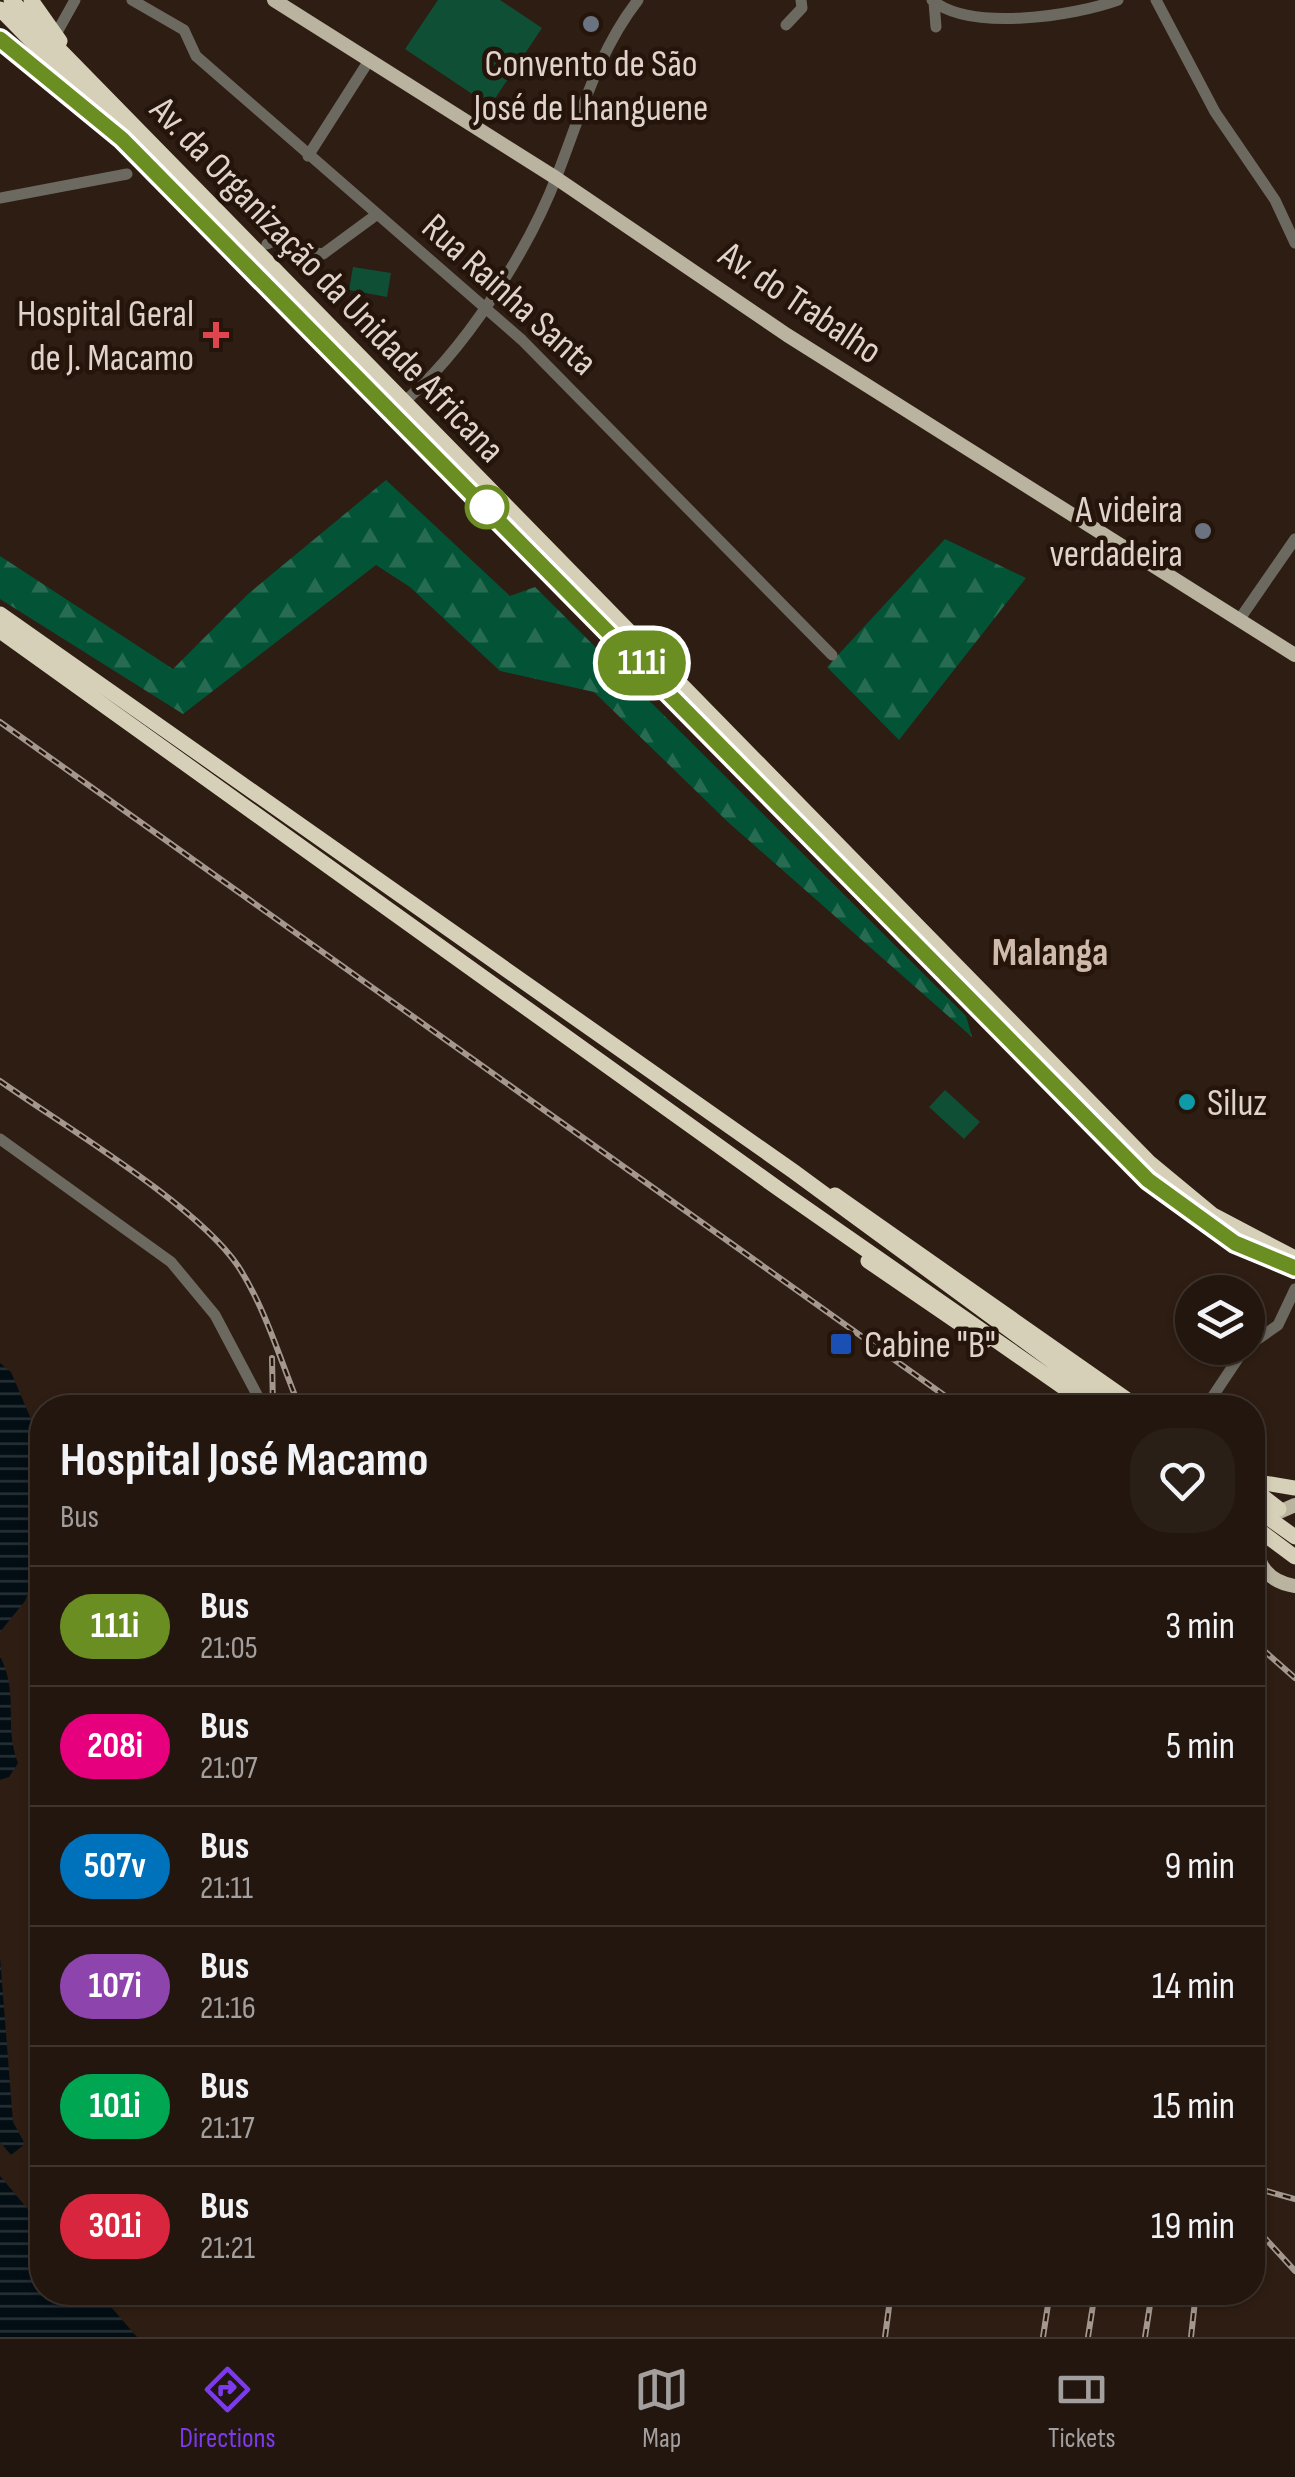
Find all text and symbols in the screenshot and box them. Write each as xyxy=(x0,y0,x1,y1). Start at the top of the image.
marker: Convento de São José de Lhanguene xyxy=(580,13,602,35)
place label: Convento de São José de Lhanguene xyxy=(473,42,708,131)
street label: Av. da Organização da Unidade Africana xyxy=(140,87,513,472)
street label: Rua Rainha Santa xyxy=(412,205,606,385)
street label: Av. do Trabalho xyxy=(710,232,890,374)
place label: Hospital Geral de J. Macamo xyxy=(17,292,194,381)
marker: Hospital Geral de J. Macamo xyxy=(203,322,229,348)
unlabelled marker xyxy=(466,486,508,528)
place label: A videira verdadeira xyxy=(1049,488,1183,577)
marker: A videira verdadeira xyxy=(1192,520,1214,542)
line badge: 111i xyxy=(572,630,712,696)
text: 111i xyxy=(618,642,666,685)
district label: Malanga xyxy=(992,929,1108,977)
place label: Siluz xyxy=(1207,1081,1267,1126)
marker: Siluz xyxy=(1176,1091,1198,1113)
map controls xyxy=(1175,1275,1265,1365)
button: layers xyxy=(1175,1275,1265,1365)
place label: Cabine "B" xyxy=(864,1323,996,1368)
marker: Cabine "B" xyxy=(828,1331,854,1357)
button: heart xyxy=(1130,1428,1235,1533)
text: Hospital José Macamo xyxy=(60,1432,429,1489)
text: Bus xyxy=(60,1498,99,1537)
text: Bus xyxy=(200,1584,249,1629)
text: 3 min xyxy=(1165,1604,1235,1649)
text: 111i xyxy=(91,1605,139,1648)
text: 21:05 xyxy=(200,1629,258,1668)
text: Bus xyxy=(200,1704,249,1749)
text: 5 min xyxy=(1166,1724,1235,1769)
text: 208i xyxy=(87,1725,143,1768)
text: 21:07 xyxy=(200,1749,258,1788)
text: Bus xyxy=(200,1824,249,1869)
text: 9 min xyxy=(1164,1844,1235,1889)
text: 507v xyxy=(84,1845,146,1888)
text: 21:11 xyxy=(200,1869,253,1908)
text: Bus xyxy=(200,1944,249,1989)
text: 14 min xyxy=(1152,1964,1235,2009)
text: 107i xyxy=(88,1965,142,2008)
text: 21:16 xyxy=(200,1989,256,2028)
text: Bus xyxy=(200,2064,249,2109)
text: 15 min xyxy=(1153,2084,1235,2129)
text: 101i xyxy=(89,2085,141,2128)
text: 21:17 xyxy=(200,2109,254,2148)
text: Bus xyxy=(200,2184,249,2229)
text: 19 min xyxy=(1151,2204,1235,2249)
text: 301i xyxy=(88,2205,142,2248)
text: 21:21 xyxy=(200,2229,255,2268)
tab: Directions xyxy=(179,2362,276,2455)
tab: Map xyxy=(634,2362,689,2455)
tab: Tickets xyxy=(1048,2362,1116,2455)

